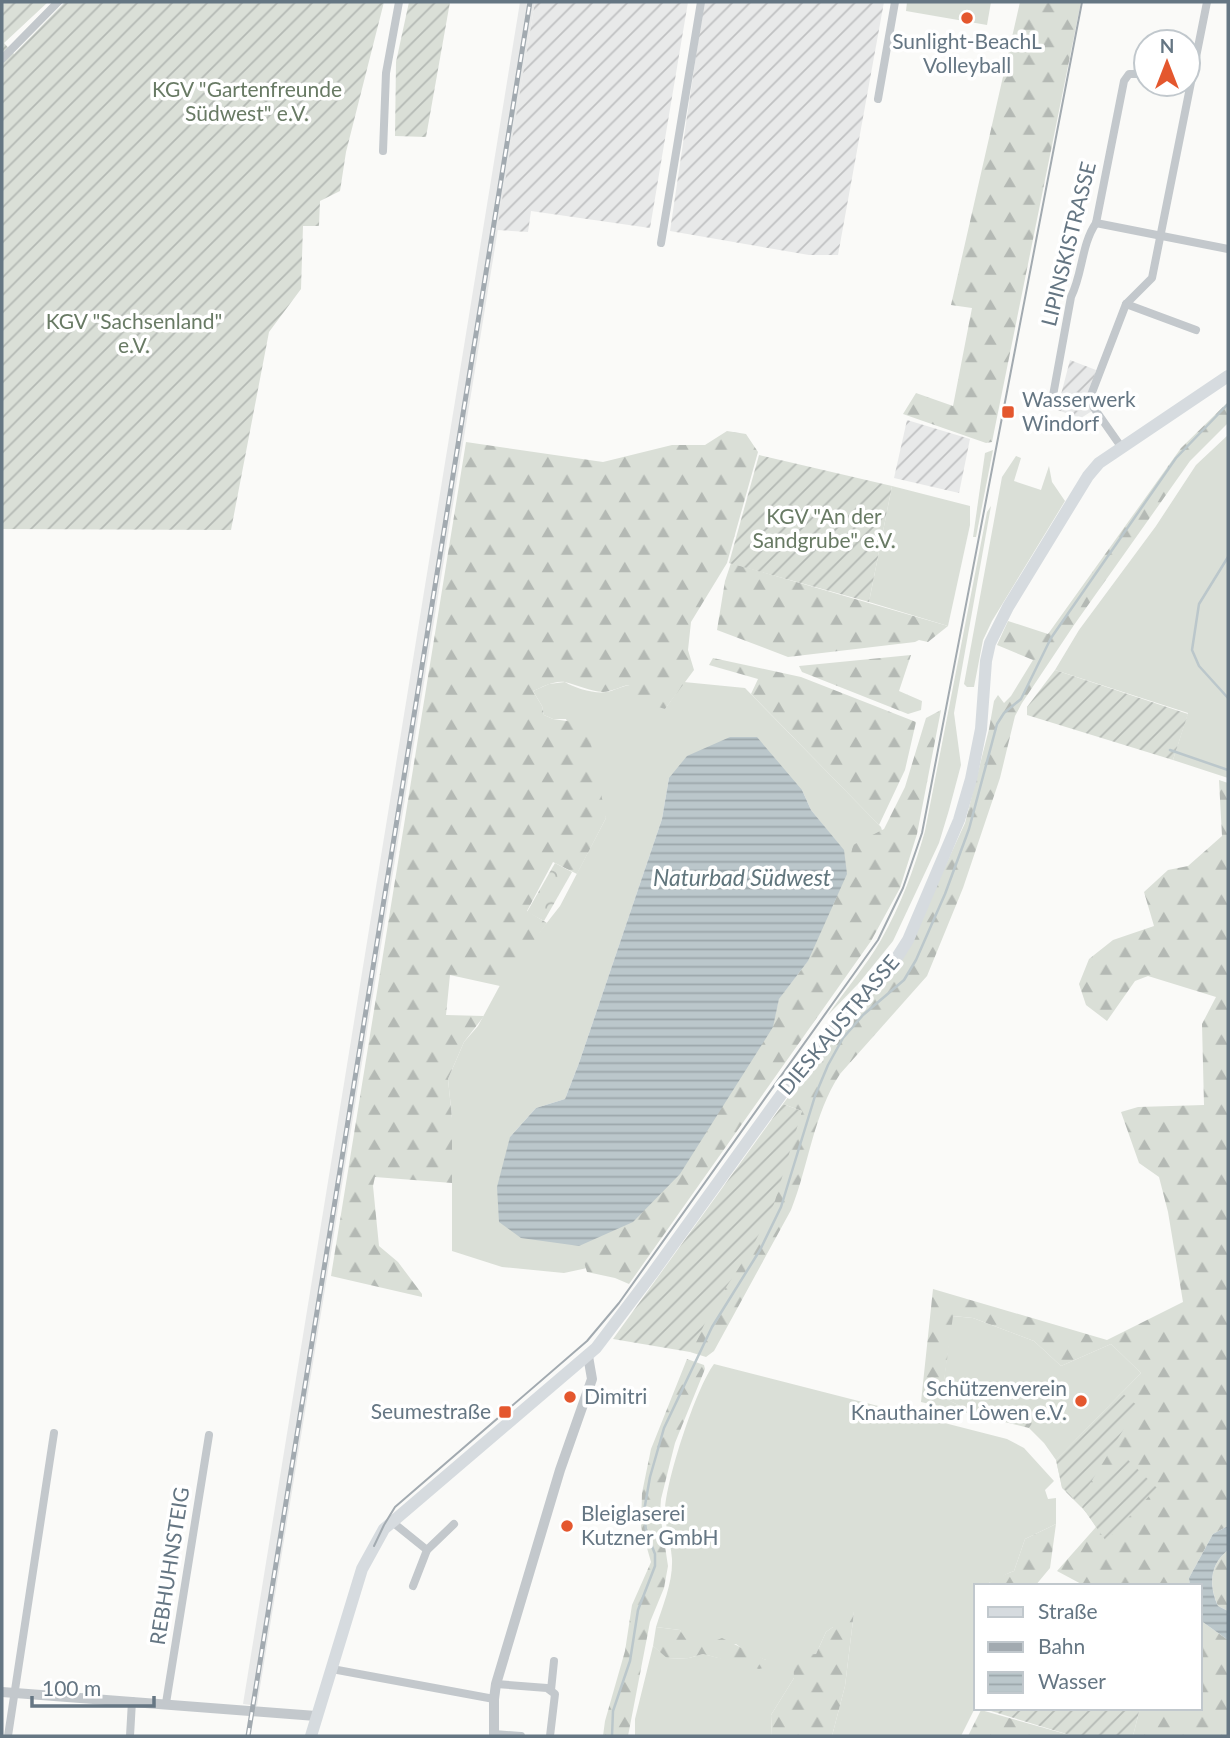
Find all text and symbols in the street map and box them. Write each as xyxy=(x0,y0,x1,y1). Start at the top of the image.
marker: Sunlight-BeachL Volleyball xyxy=(959,10,975,26)
place label: Sunlight-BeachL Volleyball xyxy=(892,28,1042,77)
north arrow xyxy=(1132,28,1202,98)
text: N xyxy=(1160,34,1174,57)
park label: KGV "Gartenfreunde Südwest" e.V. xyxy=(152,76,342,125)
street label: LIPINSKISTRASSE xyxy=(1035,159,1100,328)
park label: KGV "Sachsenland" e.V. xyxy=(46,308,222,357)
place label: Wasserwerk Windorf xyxy=(1022,386,1136,435)
marker: Wasserwerk Windorf xyxy=(1000,404,1016,420)
park label: KGV "An der Sandgrube" e.V. xyxy=(752,503,896,552)
water label: Naturbad Südwest xyxy=(653,863,831,891)
street label: DIESKAUSTRASSE xyxy=(772,949,904,1099)
place label: Schützenverein Knauthainer Lòwen e.V. xyxy=(851,1375,1067,1424)
place label: Dimitri xyxy=(584,1383,647,1408)
marker: Dimitri xyxy=(562,1389,578,1405)
marker: Schützenverein Knauthainer Lòwen e.V. xyxy=(1073,1393,1089,1409)
place label: Seumestraße xyxy=(371,1398,491,1423)
marker: Seumestraße xyxy=(497,1404,513,1420)
street label: REBHUHNSTEIG xyxy=(144,1485,193,1647)
place label: Bleiglaserei Kutzner GmbH xyxy=(581,1500,718,1549)
marker: Bleiglaserei Kutzner GmbH xyxy=(559,1518,575,1534)
legend xyxy=(974,1584,1202,1710)
text: Straße xyxy=(1038,1598,1098,1623)
text: Bahn xyxy=(1038,1633,1085,1658)
scale bar xyxy=(32,1664,154,1708)
text: Wasser xyxy=(1038,1668,1106,1693)
text: 100 m xyxy=(42,1675,101,1700)

